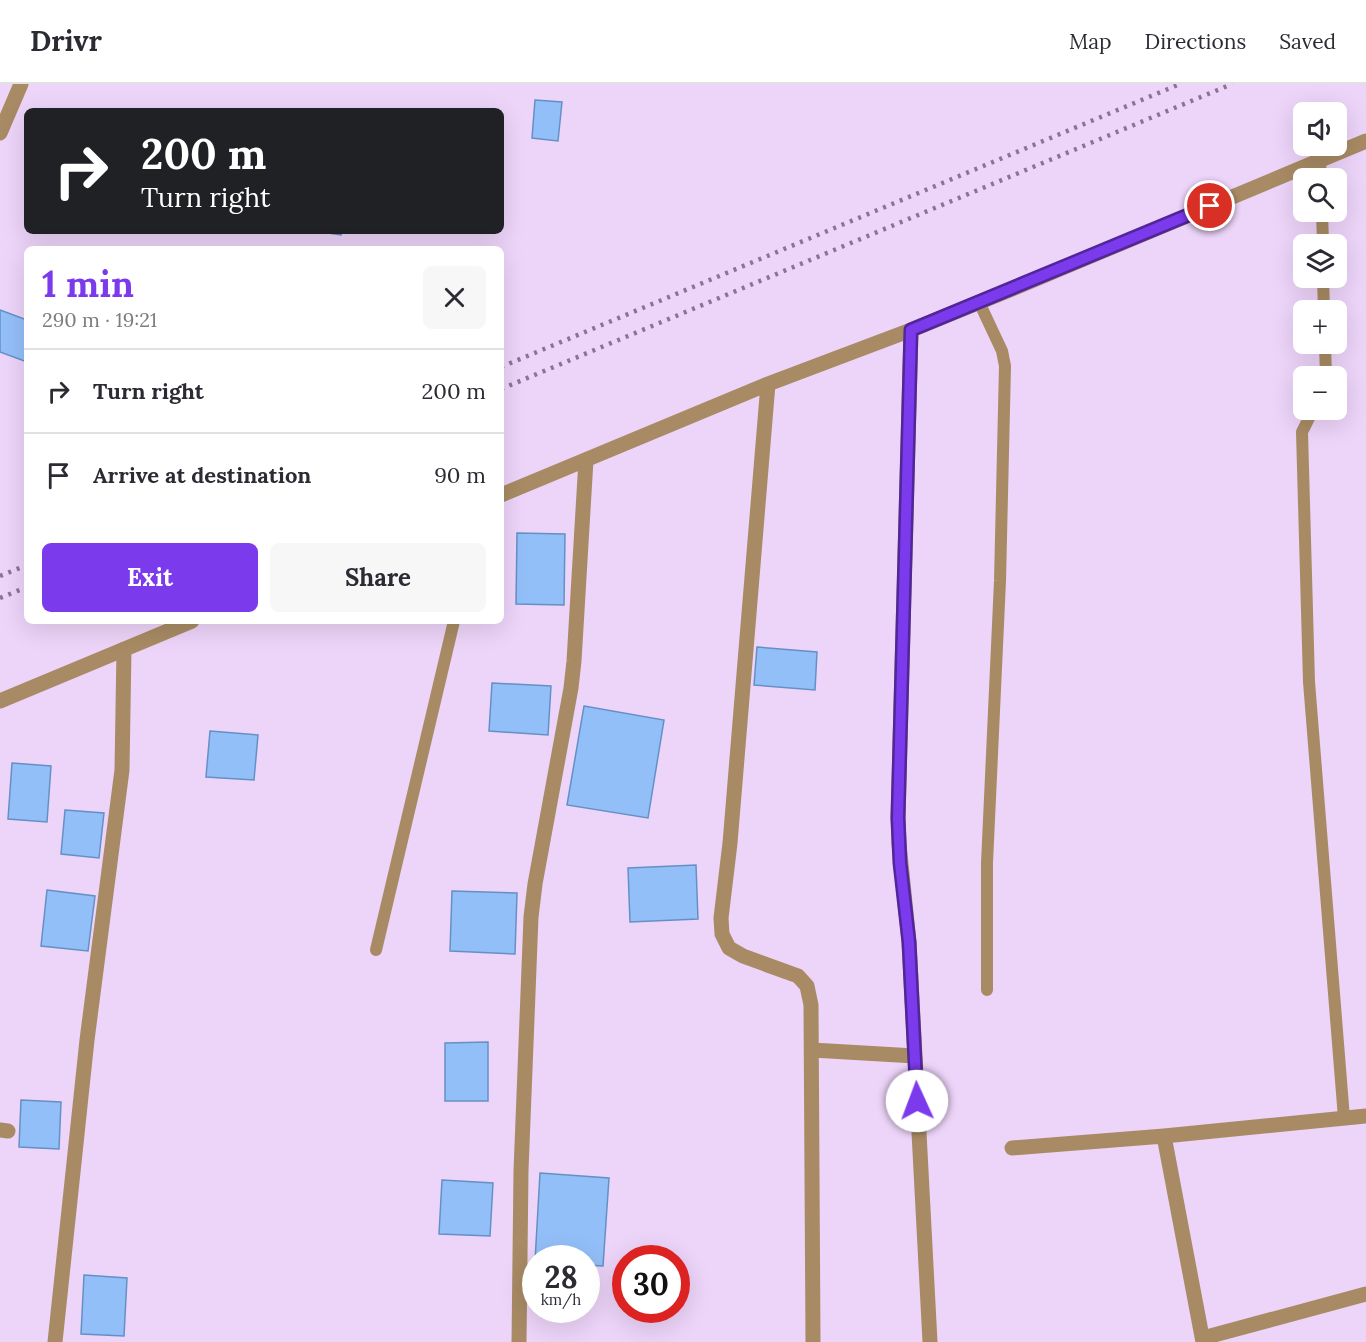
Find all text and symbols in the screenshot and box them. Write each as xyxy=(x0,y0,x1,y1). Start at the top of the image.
text: Drivr xyxy=(30,23,102,59)
text: Map xyxy=(1069,28,1112,55)
text: Directions xyxy=(1145,28,1246,55)
text: Saved xyxy=(1279,28,1336,55)
map controls xyxy=(1293,102,1347,420)
button: sound xyxy=(1293,102,1347,156)
text: 200 m xyxy=(141,127,267,181)
icon: right xyxy=(42,132,120,210)
button: search xyxy=(1293,168,1347,222)
text: Turn right xyxy=(141,180,270,214)
pin xyxy=(1184,180,1235,231)
icon: arrive xyxy=(1193,189,1226,222)
button: layers xyxy=(1293,234,1347,288)
text: 1 min xyxy=(42,261,134,307)
button: close xyxy=(423,266,486,329)
button: + xyxy=(1293,300,1347,354)
text: 290 m · 19:21 xyxy=(42,307,157,332)
button: − xyxy=(1293,366,1347,420)
icon: right xyxy=(42,375,75,408)
text: Turn right xyxy=(93,377,204,405)
text: 200 m xyxy=(421,377,486,405)
icon: arrive xyxy=(42,459,75,492)
text: Arrive at destination xyxy=(93,461,311,489)
text: 90 m xyxy=(434,461,486,489)
button: Exit xyxy=(42,543,258,612)
button: Share xyxy=(270,543,486,612)
position arrow xyxy=(885,1069,949,1133)
speed limit sign: 30 xyxy=(612,1245,690,1323)
text: 28 xyxy=(544,1258,578,1296)
text: km/h xyxy=(541,1290,581,1309)

